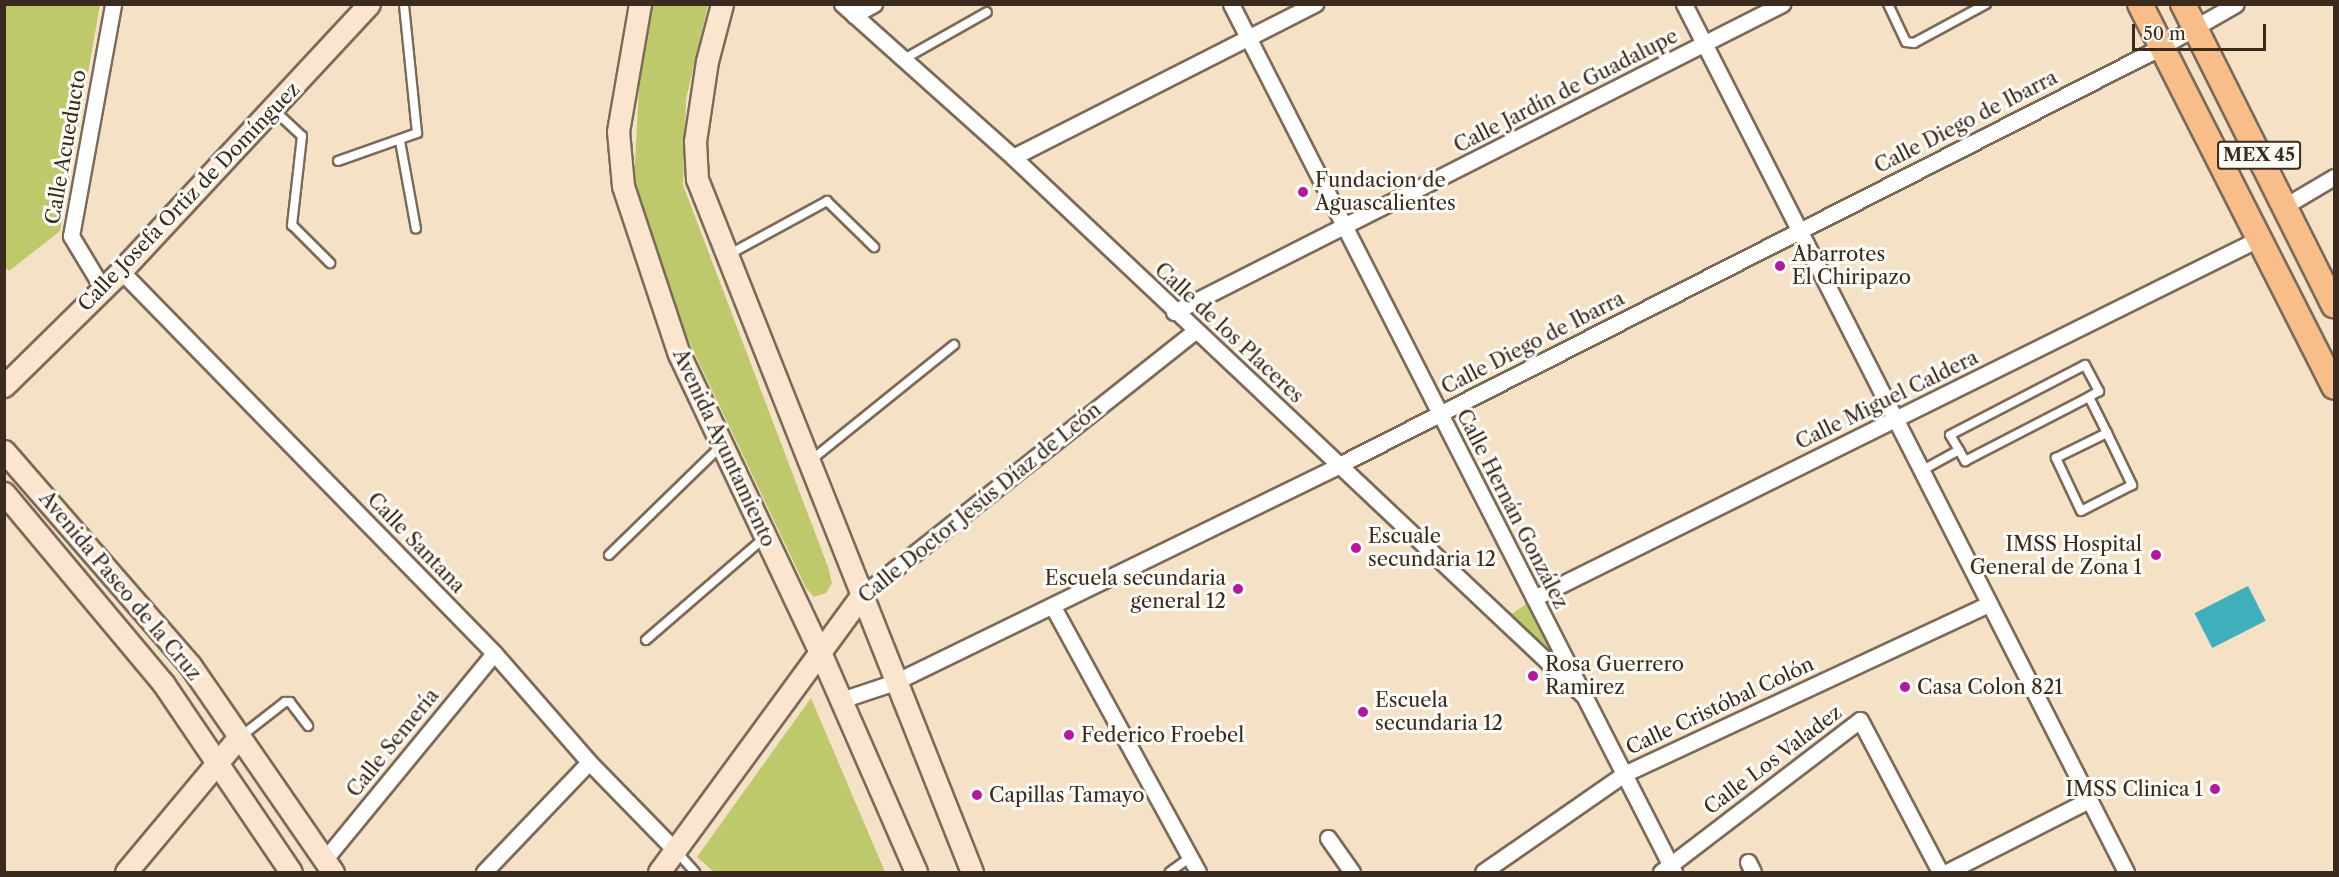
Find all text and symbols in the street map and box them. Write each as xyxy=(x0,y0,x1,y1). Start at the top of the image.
scale bar xyxy=(2135,12,2268,50)
text: 50 m xyxy=(2143,23,2186,45)
street label: Calle Jardín de Guadalupe xyxy=(1450,24,1682,158)
street label: Calle Diego de Ibarra xyxy=(1871,65,2061,179)
street label: Calle Acueducto xyxy=(41,67,91,227)
street label: Calle Josefa Ortiz de Domínguez xyxy=(73,78,305,316)
road number: MEX 45 xyxy=(2216,140,2302,170)
place label: Fundacion de Aguascalientes xyxy=(1315,168,1456,215)
marker: Fundacion de Aguascalientes xyxy=(1296,185,1310,199)
place label: Abarrotes El Chiripazo xyxy=(1792,243,1911,290)
street label: Calle de los Placeres xyxy=(1150,258,1308,408)
marker: Abarrotes El Chiripazo xyxy=(1773,259,1787,273)
street label: Calle Diego de Ibarra xyxy=(1438,286,1628,400)
street label: Avenida Ayuntamiento xyxy=(667,345,781,551)
street label: Calle Miguel Caldera xyxy=(1792,345,1982,455)
street label: Calle Doctor Jesús Díaz de León xyxy=(854,398,1106,608)
street label: Calle Hernán González xyxy=(1451,405,1573,613)
street label: Avenida Paseo de la Cruz xyxy=(34,486,206,686)
street label: Calle Santana xyxy=(362,488,470,598)
place label: Escuale secundaria 12 xyxy=(1368,524,1496,571)
place label: IMSS Hospital General de Zona 1 xyxy=(1970,532,2142,579)
marker: Escuale secundaria 12 xyxy=(1349,541,1363,555)
marker: IMSS Hospital General de Zona 1 xyxy=(2147,546,2165,564)
place label: Escuela secundaria general 12 xyxy=(1045,566,1226,613)
marker: Escuela secundaria general 12 xyxy=(1231,582,1245,596)
place label: Rosa Guerrero Ramirez xyxy=(1545,652,1684,699)
street label: Calle Cristóbal Colón xyxy=(1622,652,1818,760)
marker: Rosa Guerrero Ramirez xyxy=(1526,669,1540,683)
place label: Casa Colon 821 xyxy=(1917,675,2063,699)
marker: Casa Colon 821 xyxy=(1898,680,1912,694)
street label: Calle Semería xyxy=(342,684,444,802)
place label: Escuela secundaria 12 xyxy=(1375,688,1503,735)
street label: Calle Los Valadez xyxy=(1699,700,1847,820)
marker: Escuela secundaria 12 xyxy=(1356,705,1370,719)
place label: Federico Froebel xyxy=(1081,723,1244,747)
marker: Federico Froebel xyxy=(1062,728,1076,742)
place label: IMSS Clinica 1 xyxy=(2065,777,2203,801)
marker: IMSS Clinica 1 xyxy=(2208,782,2222,796)
place label: Capillas Tamayo xyxy=(989,783,1145,807)
marker: Capillas Tamayo xyxy=(970,788,984,802)

